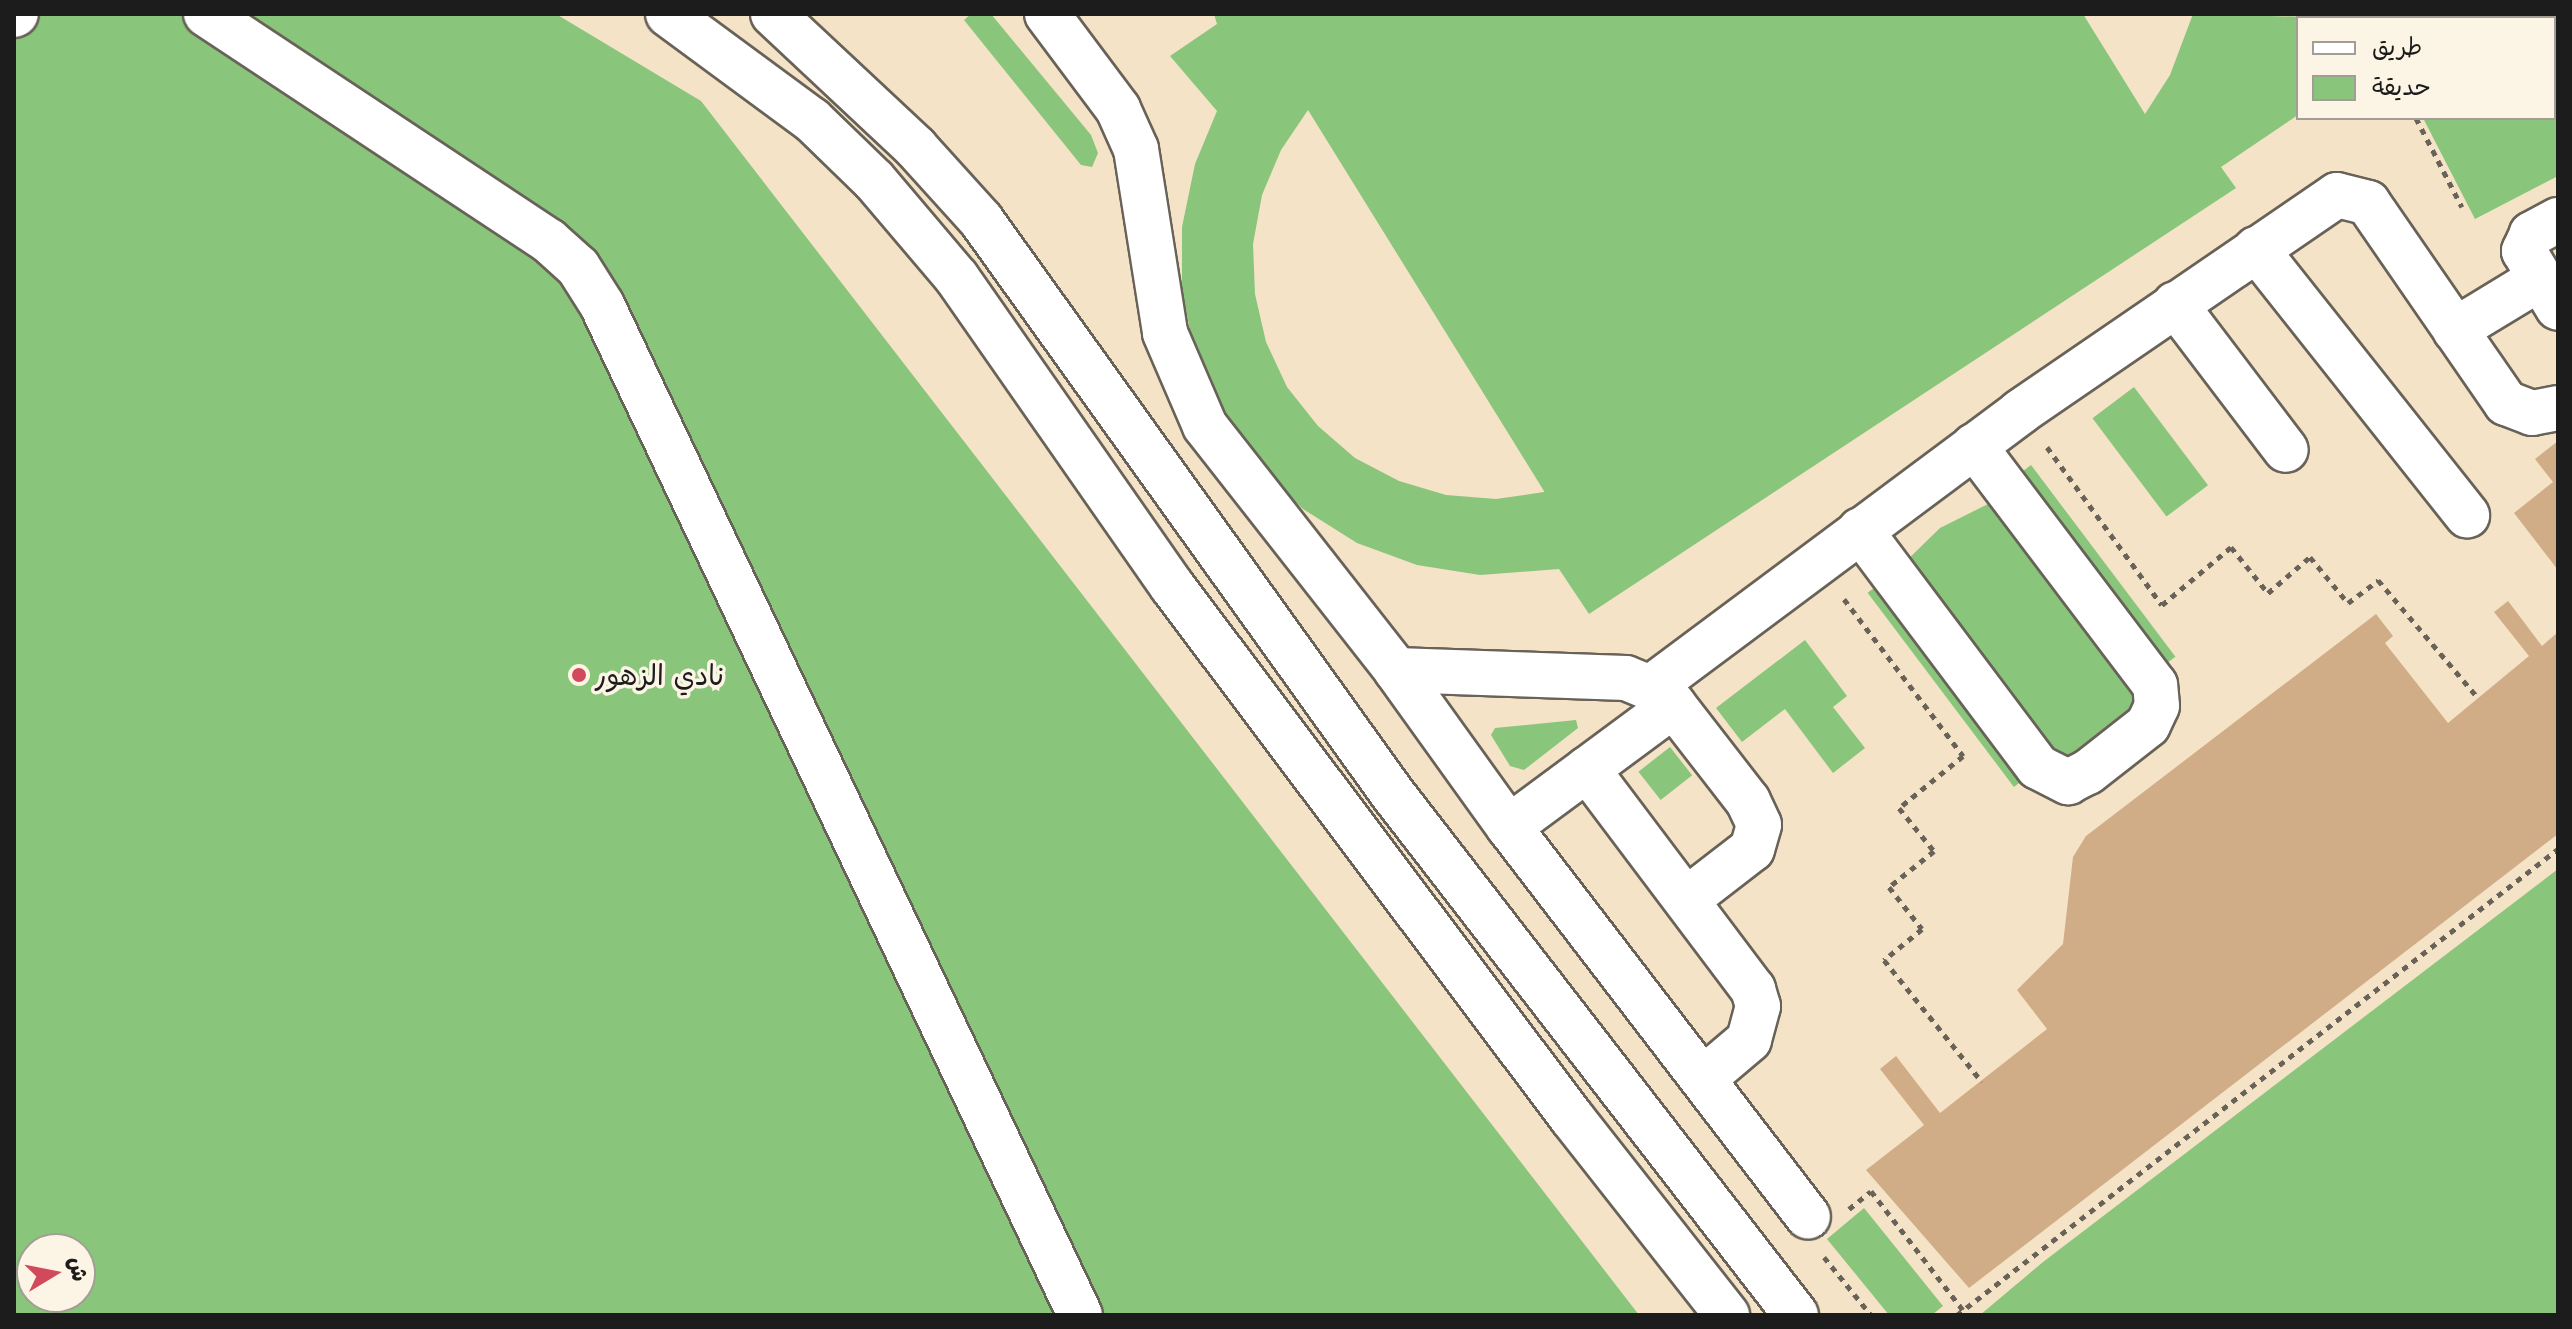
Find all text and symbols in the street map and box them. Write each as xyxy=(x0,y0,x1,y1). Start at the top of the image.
legend xyxy=(2296,16,2556,120)
text: طريق xyxy=(2372,31,2422,63)
text: حديقة xyxy=(2372,71,2431,103)
place label: نادي الزهور xyxy=(595,658,724,692)
marker: نادي الزهور xyxy=(570,666,588,684)
north arrow xyxy=(16,1233,96,1313)
text: ش xyxy=(62,1255,95,1284)

